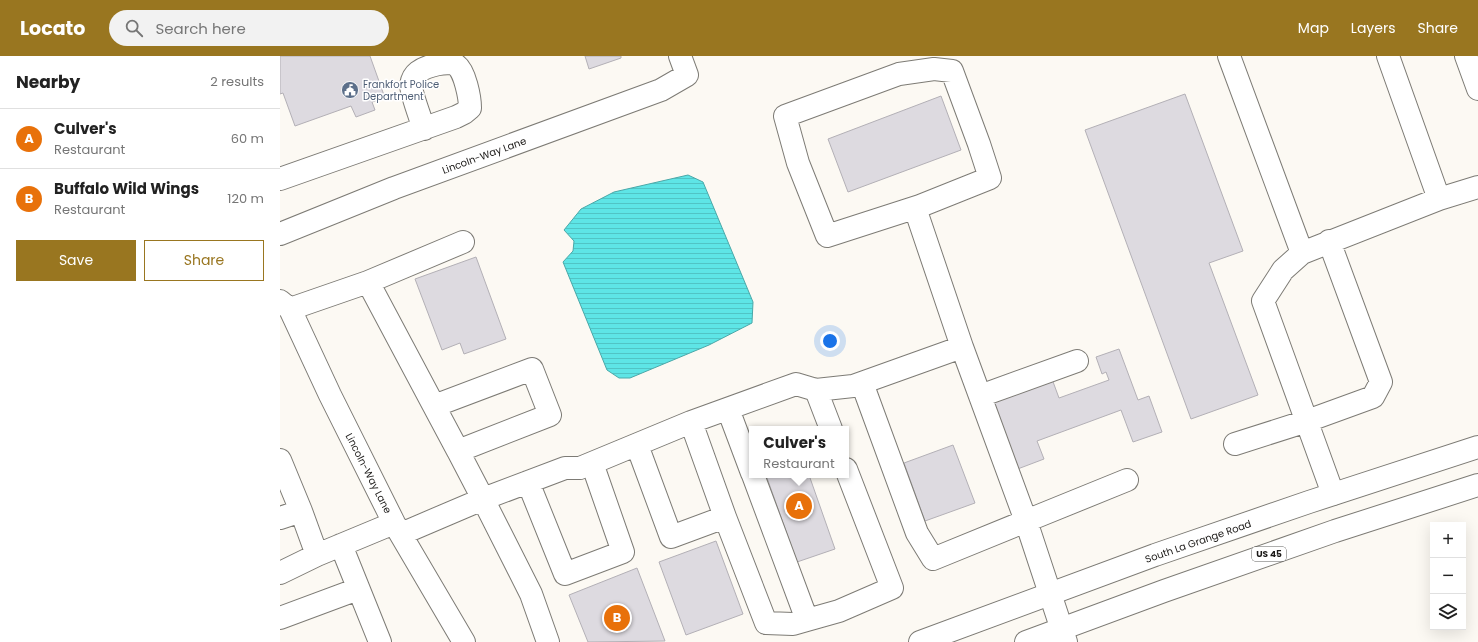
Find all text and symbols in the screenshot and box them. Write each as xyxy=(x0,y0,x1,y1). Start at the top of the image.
search box xyxy=(109,10,389,46)
text: Locato xyxy=(20,15,85,42)
icon: search xyxy=(123,17,145,39)
text: Search here xyxy=(155,18,246,39)
text: Map xyxy=(1298,18,1329,38)
text: Layers xyxy=(1351,18,1395,38)
text: Share xyxy=(1417,18,1458,38)
text: Nearby xyxy=(16,70,80,94)
text: 2 results xyxy=(210,72,264,91)
place label: Frankfort Police Department xyxy=(363,77,439,104)
public building icon: Frankfort Police Department xyxy=(340,80,360,100)
text: Culver's xyxy=(54,118,117,139)
text: A xyxy=(24,129,34,148)
text: 60 m xyxy=(231,129,264,148)
street label: Lincoln-Way Lane xyxy=(440,133,528,178)
text: Restaurant xyxy=(54,140,125,159)
text: Buffalo Wild Wings xyxy=(54,178,199,199)
text: B xyxy=(25,189,33,208)
text: 120 m xyxy=(227,189,264,208)
text: Restaurant xyxy=(54,200,125,219)
button: Save xyxy=(16,240,136,281)
button: Share xyxy=(144,240,264,281)
your location xyxy=(820,331,840,351)
popup xyxy=(749,426,849,478)
street label: Lincoln-Way Lane xyxy=(342,430,395,516)
text: Culver's xyxy=(763,432,826,453)
text: Restaurant xyxy=(763,454,835,473)
pin: A xyxy=(786,491,812,521)
street label: South La Grange Road xyxy=(1143,516,1253,567)
map controls xyxy=(1430,522,1466,630)
button: + xyxy=(1430,522,1466,558)
road number: US 45 xyxy=(1252,547,1286,561)
button: − xyxy=(1430,558,1466,594)
button: layers xyxy=(1430,594,1466,630)
pin: B xyxy=(604,603,630,633)

